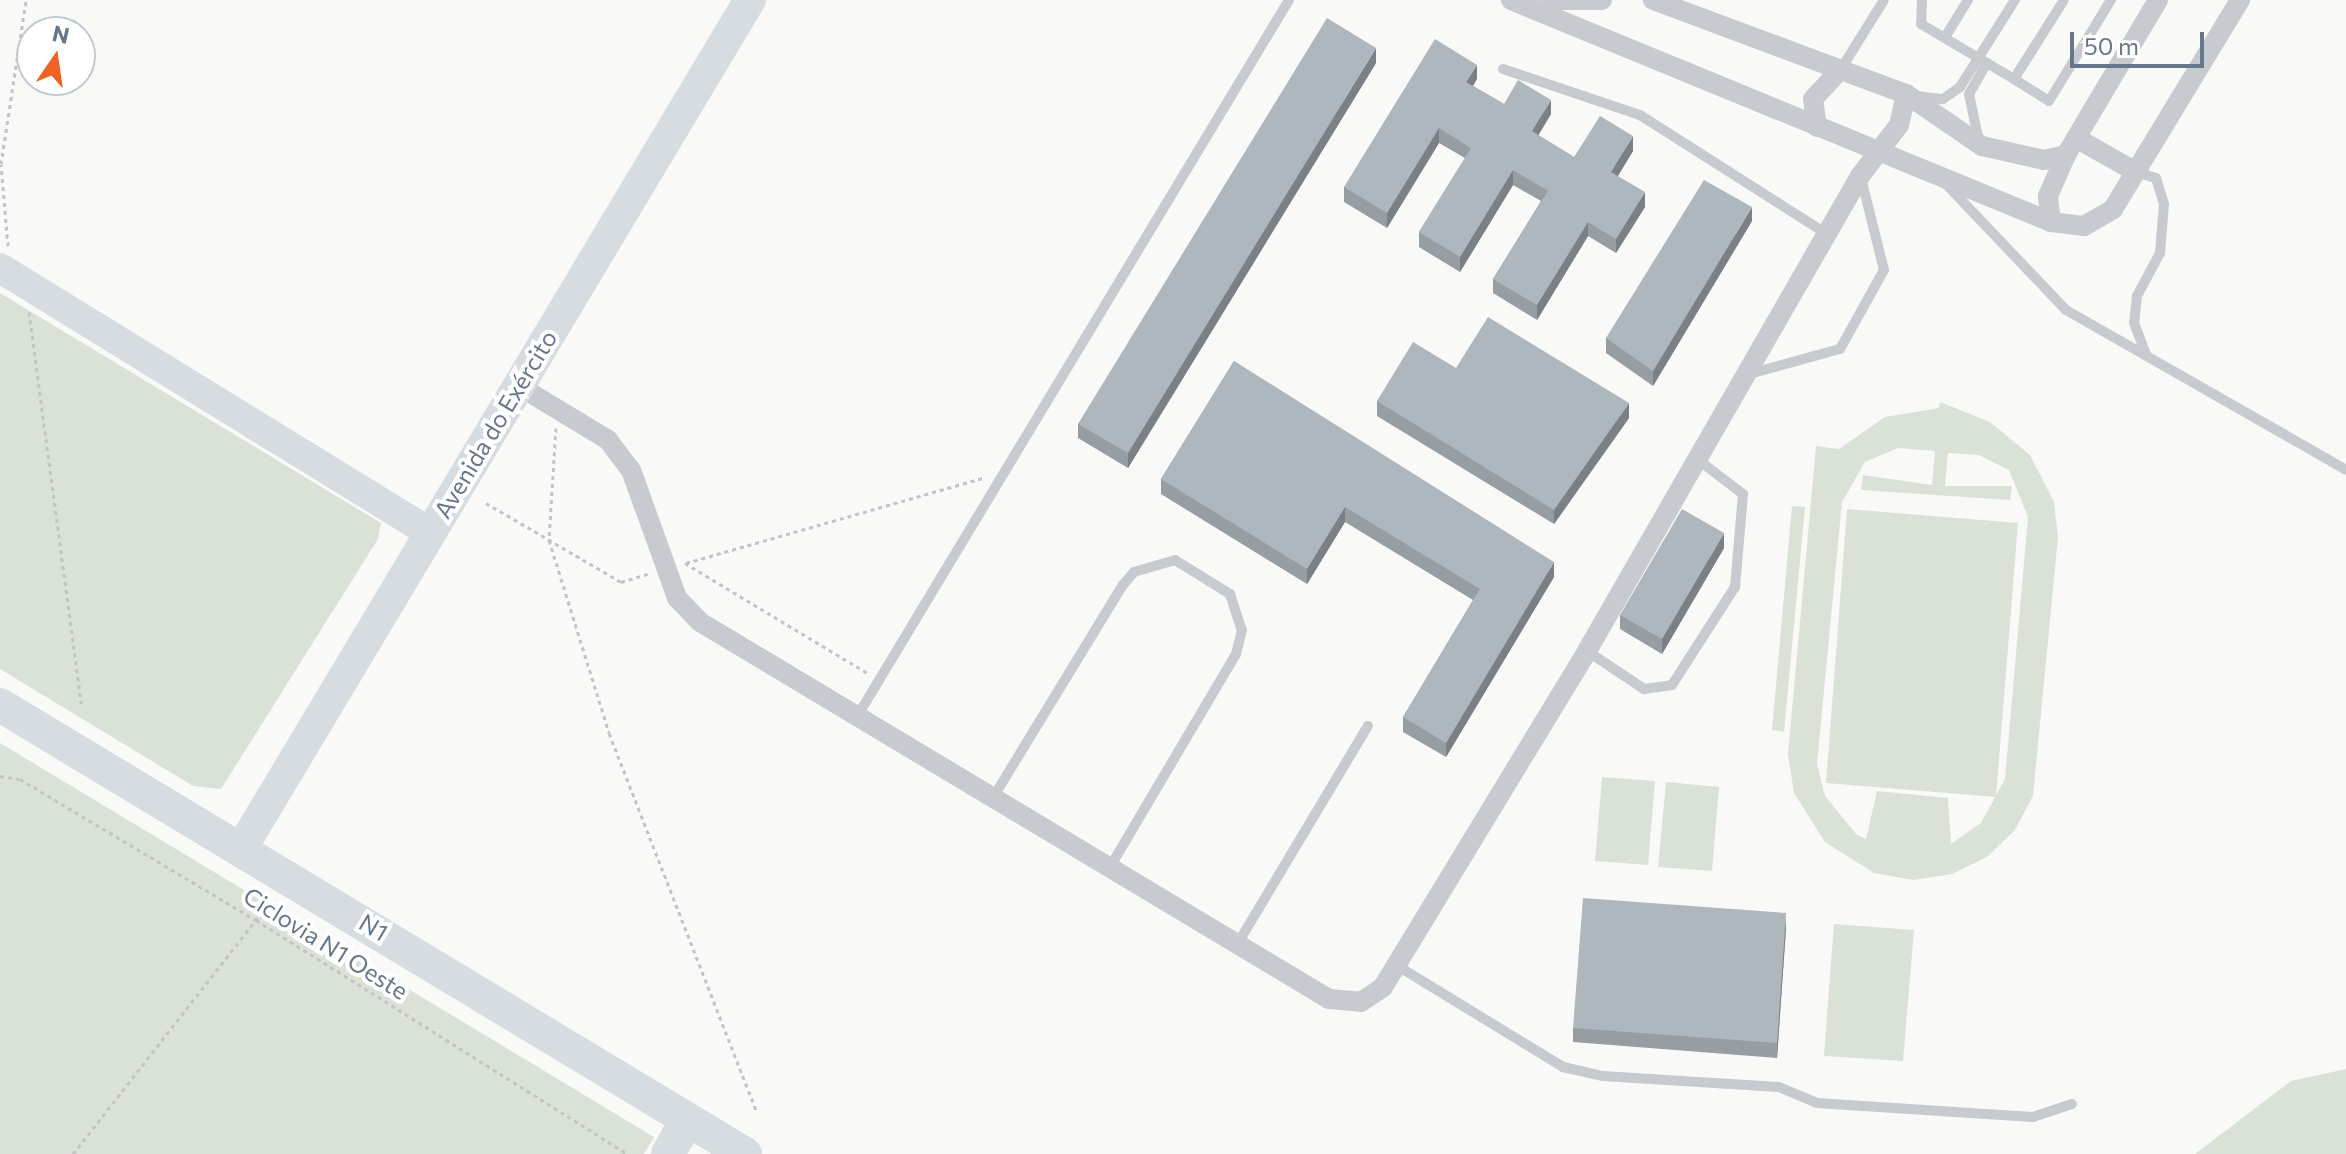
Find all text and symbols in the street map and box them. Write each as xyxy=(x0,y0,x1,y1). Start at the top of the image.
north arrow xyxy=(16,16,96,96)
scale bar xyxy=(2074,16,2208,66)
text: N xyxy=(50,19,72,49)
text: 50 m xyxy=(2084,31,2139,60)
street label: Avenida do Exército xyxy=(427,325,563,523)
street label: Ciclovia N1 Oeste xyxy=(238,881,414,1005)
street label: N1 xyxy=(354,907,394,947)

